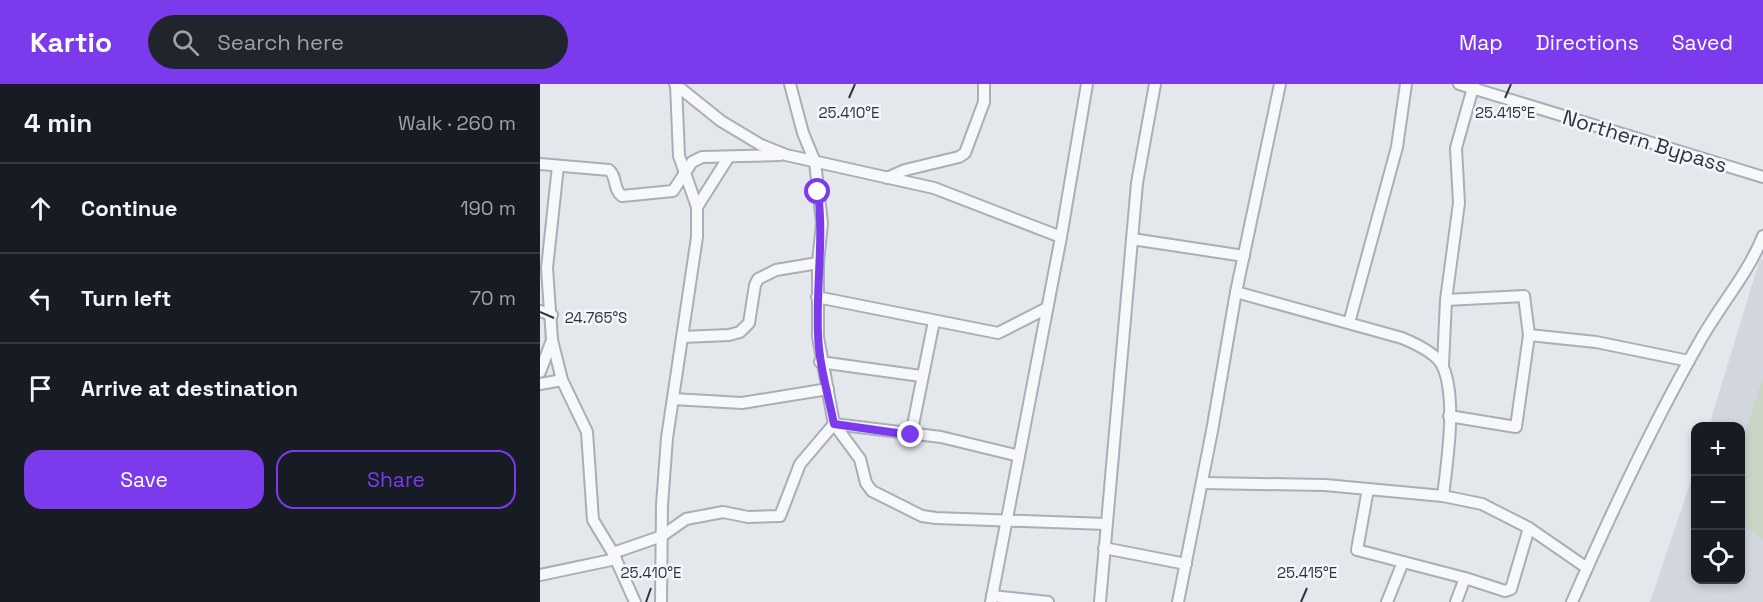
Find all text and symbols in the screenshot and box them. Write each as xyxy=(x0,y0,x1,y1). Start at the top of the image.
search box xyxy=(148,15,568,69)
text: Kartio xyxy=(30,24,112,60)
icon: search xyxy=(169,26,202,59)
text: Search here xyxy=(217,28,344,56)
text: Map xyxy=(1459,29,1503,56)
text: Directions xyxy=(1536,29,1639,56)
text: Saved xyxy=(1672,29,1733,56)
text: 25.410°E xyxy=(819,103,879,122)
text: 25.415°E xyxy=(1475,103,1535,122)
street label: Northern Bypass xyxy=(1560,103,1730,179)
text: 4 min xyxy=(24,106,92,140)
text: Walk · 260 m xyxy=(398,110,516,136)
route start xyxy=(804,178,830,204)
icon: ahead xyxy=(24,192,57,225)
text: Continue xyxy=(81,194,177,222)
text: 190 m xyxy=(460,195,516,221)
icon: left xyxy=(24,282,57,315)
text: Turn left xyxy=(81,284,171,312)
text: 70 m xyxy=(470,285,516,311)
text: 24.765°S xyxy=(565,308,627,327)
icon: arrive xyxy=(24,372,57,405)
text: Arrive at destination xyxy=(81,374,298,402)
route end xyxy=(897,421,923,447)
map controls xyxy=(1691,422,1745,584)
button: + xyxy=(1691,422,1745,476)
button: Save xyxy=(24,450,264,509)
button: Share xyxy=(276,450,516,509)
button: − xyxy=(1691,476,1745,530)
button: locate xyxy=(1691,530,1745,584)
text: 25.410°E xyxy=(621,563,681,582)
text: 25.415°E xyxy=(1277,563,1337,582)

